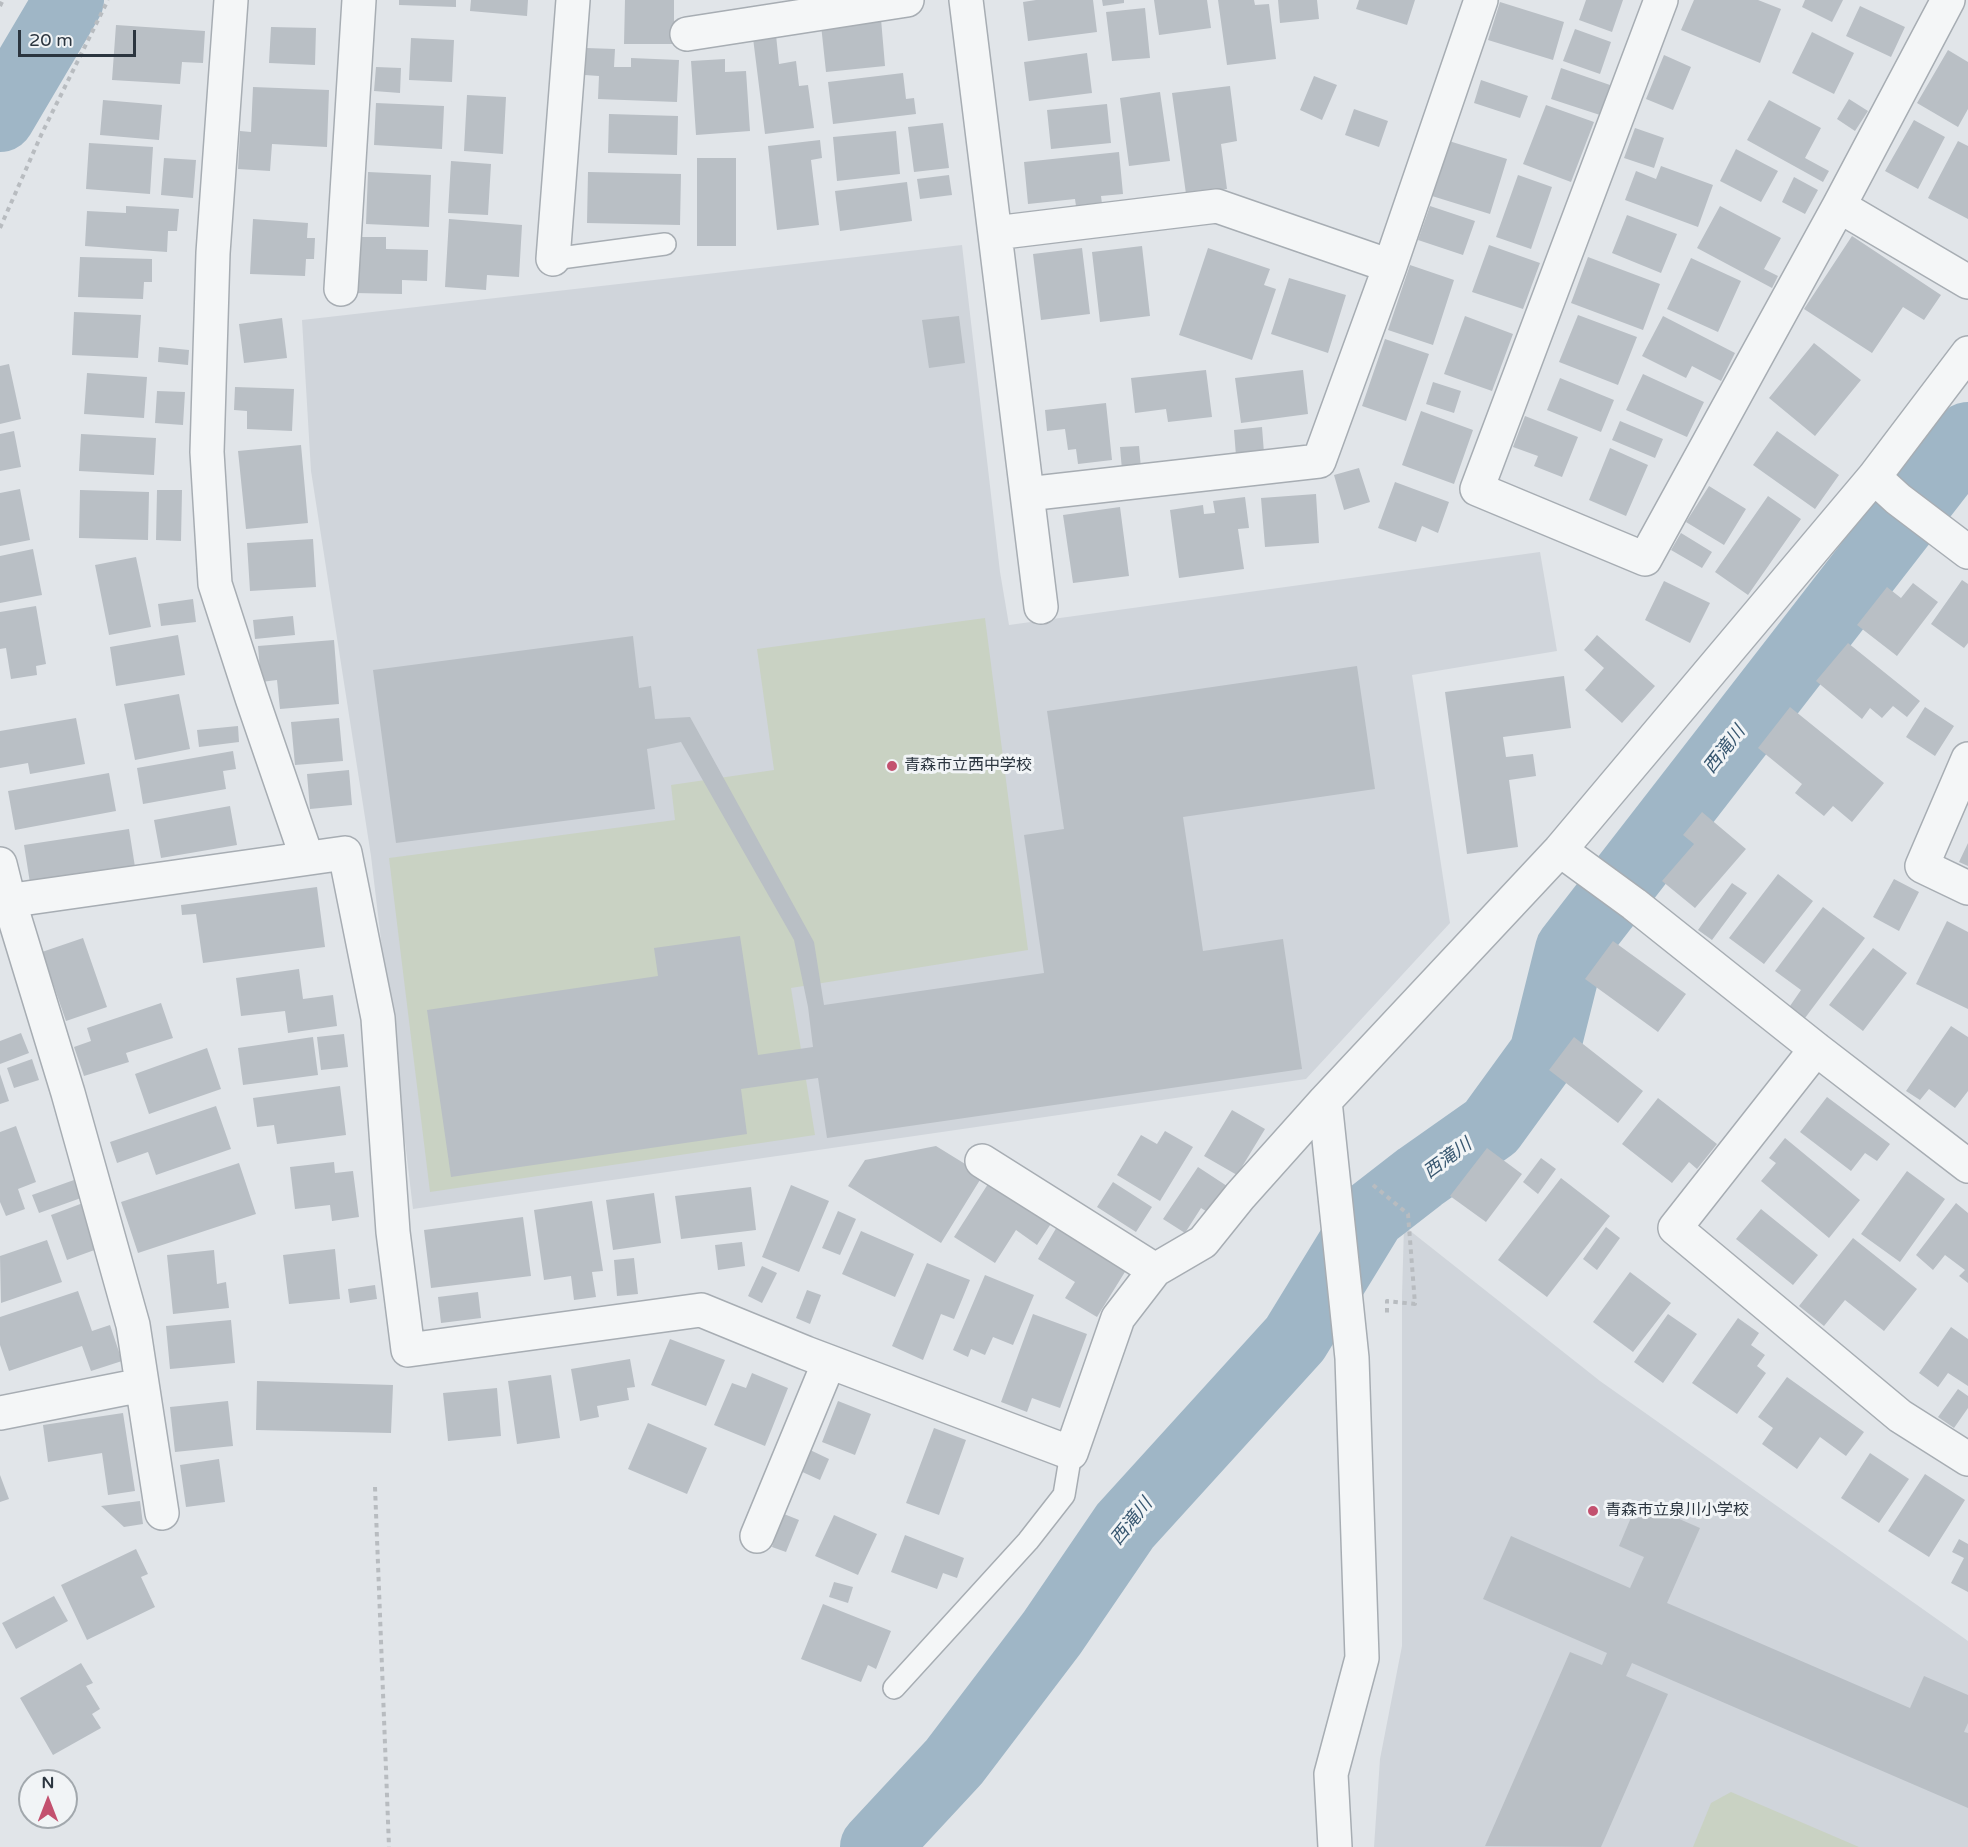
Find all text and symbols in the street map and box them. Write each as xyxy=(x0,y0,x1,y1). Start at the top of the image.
scale bar xyxy=(21,18,140,56)
text: 20 m xyxy=(29,29,73,51)
water label: 西滝川 xyxy=(1700,722,1750,778)
place label: 青森市立西中学校 xyxy=(904,756,1032,776)
marker: 青森市立西中学校 xyxy=(885,759,899,773)
water label: 西滝川 xyxy=(1420,1134,1476,1184)
water label: 西滝川 xyxy=(1107,1494,1157,1550)
place label: 青森市立泉川小学校 xyxy=(1605,1501,1749,1521)
marker: 青森市立泉川小学校 xyxy=(1586,1504,1600,1518)
north arrow xyxy=(18,1769,78,1829)
text: N xyxy=(42,1773,54,1793)

